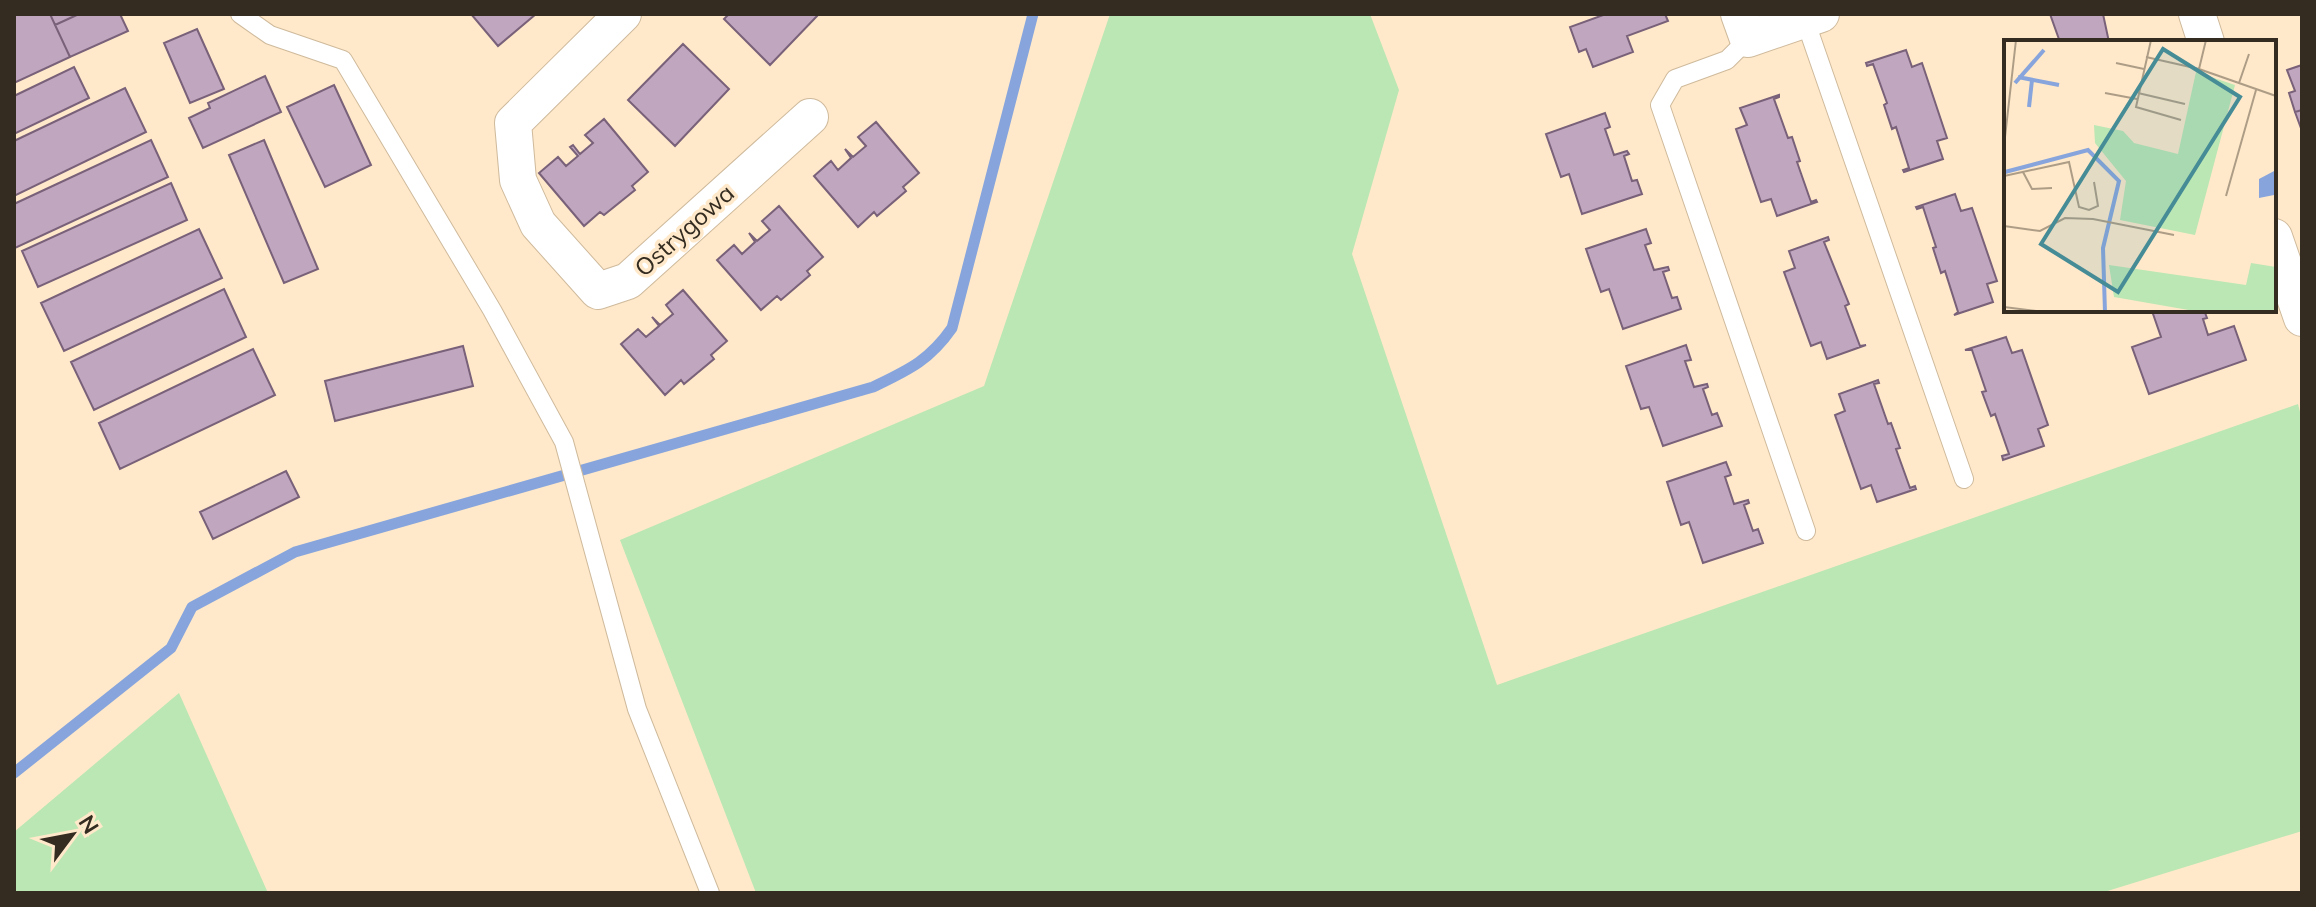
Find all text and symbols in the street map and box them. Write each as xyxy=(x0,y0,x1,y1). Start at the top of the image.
inset map xyxy=(2004,40,2276,312)
street label: Ostrygowa xyxy=(628,177,740,283)
north arrow xyxy=(32,795,112,875)
text: N xyxy=(73,810,105,839)

